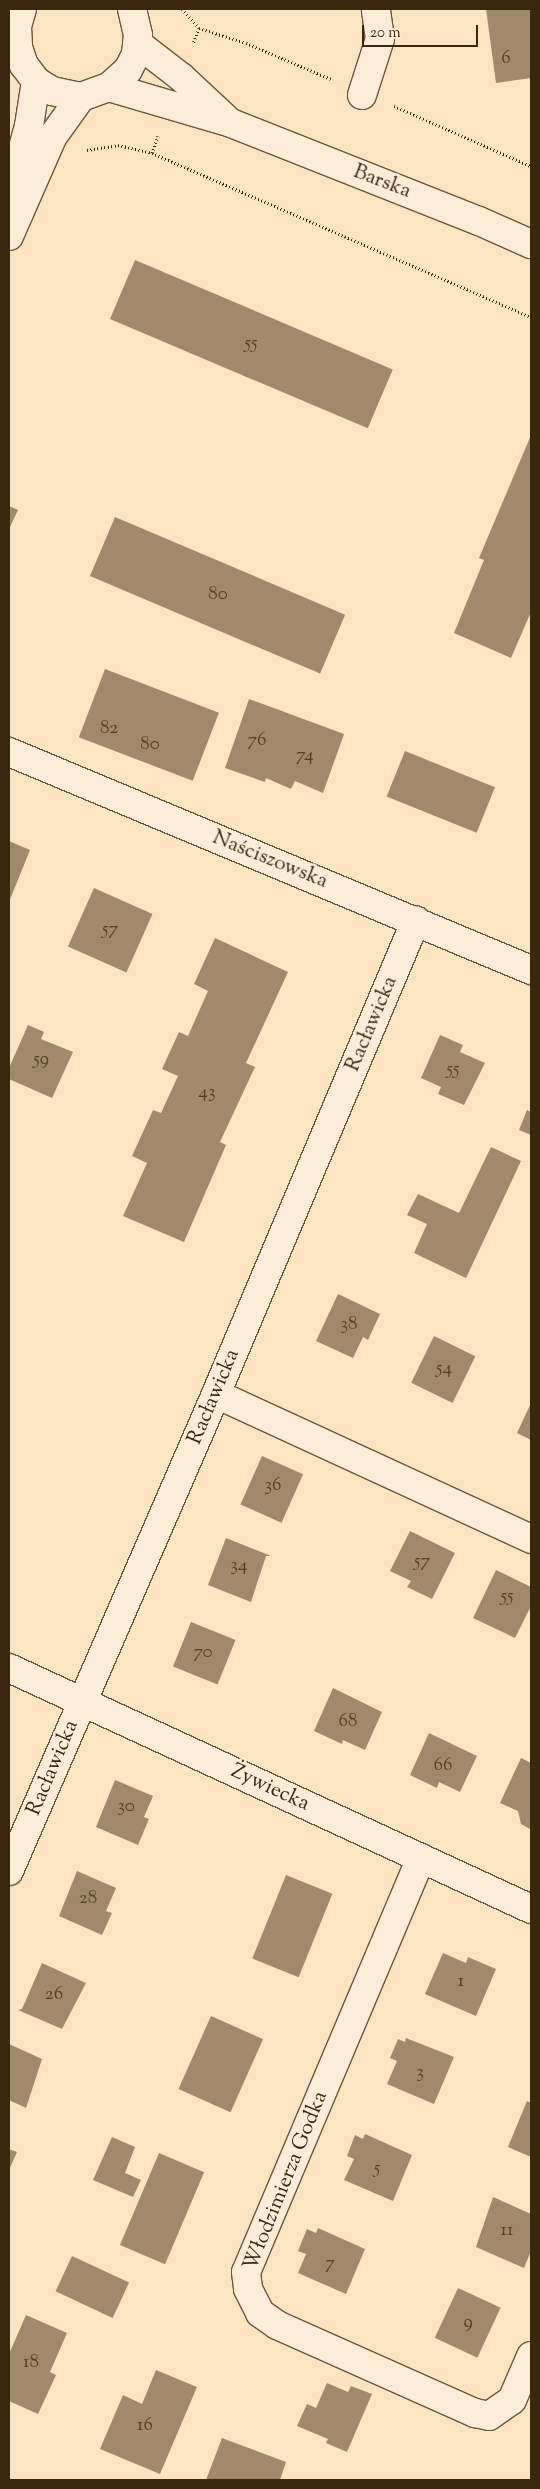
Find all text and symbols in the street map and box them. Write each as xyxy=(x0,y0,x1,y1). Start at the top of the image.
scale bar xyxy=(365,15,481,47)
text: 20 m xyxy=(370,23,401,44)
house number: 6 xyxy=(501,48,511,70)
street label: Barska xyxy=(350,160,414,204)
house number: 55 xyxy=(244,333,258,355)
house number: 80 xyxy=(208,584,228,606)
house number: 82 xyxy=(100,718,118,740)
house number: 76 xyxy=(248,730,266,752)
house number: 80 xyxy=(140,734,160,756)
house number: 74 xyxy=(296,745,314,767)
street label: Naściszowska xyxy=(209,825,331,895)
house number: 57 xyxy=(102,919,118,941)
street label: Racławicka xyxy=(341,972,403,1076)
house number: 59 xyxy=(33,1049,49,1071)
house number: 55 xyxy=(446,1059,460,1081)
house number: 43 xyxy=(198,1082,216,1104)
house number: 38 xyxy=(340,1314,358,1336)
street label: Racławicka xyxy=(183,1345,245,1449)
house number: 54 xyxy=(436,1358,452,1380)
house number: 36 xyxy=(265,1475,281,1497)
house number: 57 xyxy=(414,1551,430,1573)
house number: 34 xyxy=(230,1555,248,1577)
house number: 55 xyxy=(500,1586,514,1608)
house number: 70 xyxy=(193,1642,213,1664)
house number: 68 xyxy=(339,1711,357,1733)
street label: Racławicka xyxy=(22,1716,84,1820)
house number: 66 xyxy=(434,1755,452,1777)
street label: Żywiecka xyxy=(227,1759,313,1817)
house number: 30 xyxy=(117,1796,135,1818)
house number: 28 xyxy=(79,1888,97,1910)
house number: 1 xyxy=(458,1971,464,1993)
house number: 26 xyxy=(45,1984,63,2006)
house number: 3 xyxy=(416,2062,424,2084)
street label: Włodzimierza Godka xyxy=(239,2088,333,2274)
house number: 5 xyxy=(374,2158,380,2180)
house number: 11 xyxy=(501,2220,513,2242)
house number: 7 xyxy=(325,2253,335,2275)
house number: 9 xyxy=(463,2312,473,2334)
house number: 18 xyxy=(23,2352,39,2374)
house number: 16 xyxy=(137,2415,153,2437)

